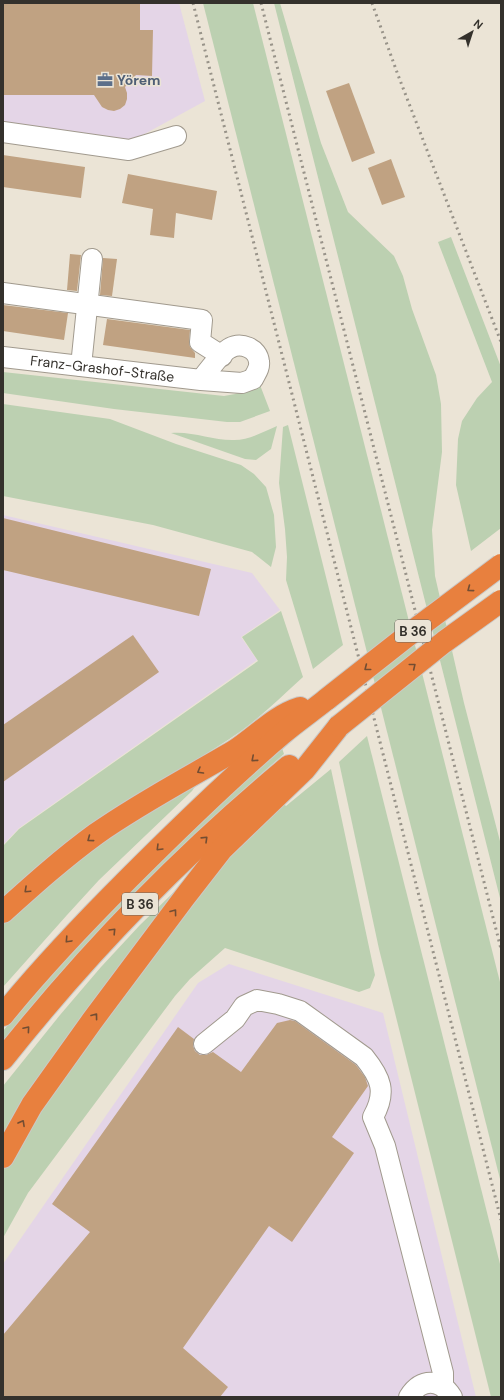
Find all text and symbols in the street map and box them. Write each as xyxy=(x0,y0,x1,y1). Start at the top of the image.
north arrow xyxy=(452,12,492,52)
text: N xyxy=(471,16,486,32)
office icon: Yörem xyxy=(96,71,114,89)
place label: Yörem xyxy=(117,71,160,89)
street label: Franz-Grashof-Straße xyxy=(29,351,175,386)
one-way arrow xyxy=(467,584,474,591)
road number: B 36 xyxy=(395,620,431,642)
one-way arrow xyxy=(364,663,371,670)
one-way arrow xyxy=(409,664,416,671)
one-way arrow xyxy=(251,754,259,762)
one-way arrow xyxy=(197,766,204,773)
one-way arrow xyxy=(87,834,94,841)
one-way arrow xyxy=(200,836,208,844)
one-way arrow xyxy=(156,843,164,851)
one-way arrow xyxy=(24,886,32,893)
road number: B 36 xyxy=(122,893,158,915)
one-way arrow xyxy=(169,909,176,916)
one-way arrow xyxy=(108,928,116,936)
one-way arrow xyxy=(66,936,73,943)
one-way arrow xyxy=(91,1013,98,1020)
one-way arrow xyxy=(23,1026,30,1034)
one-way arrow xyxy=(17,1120,25,1127)

